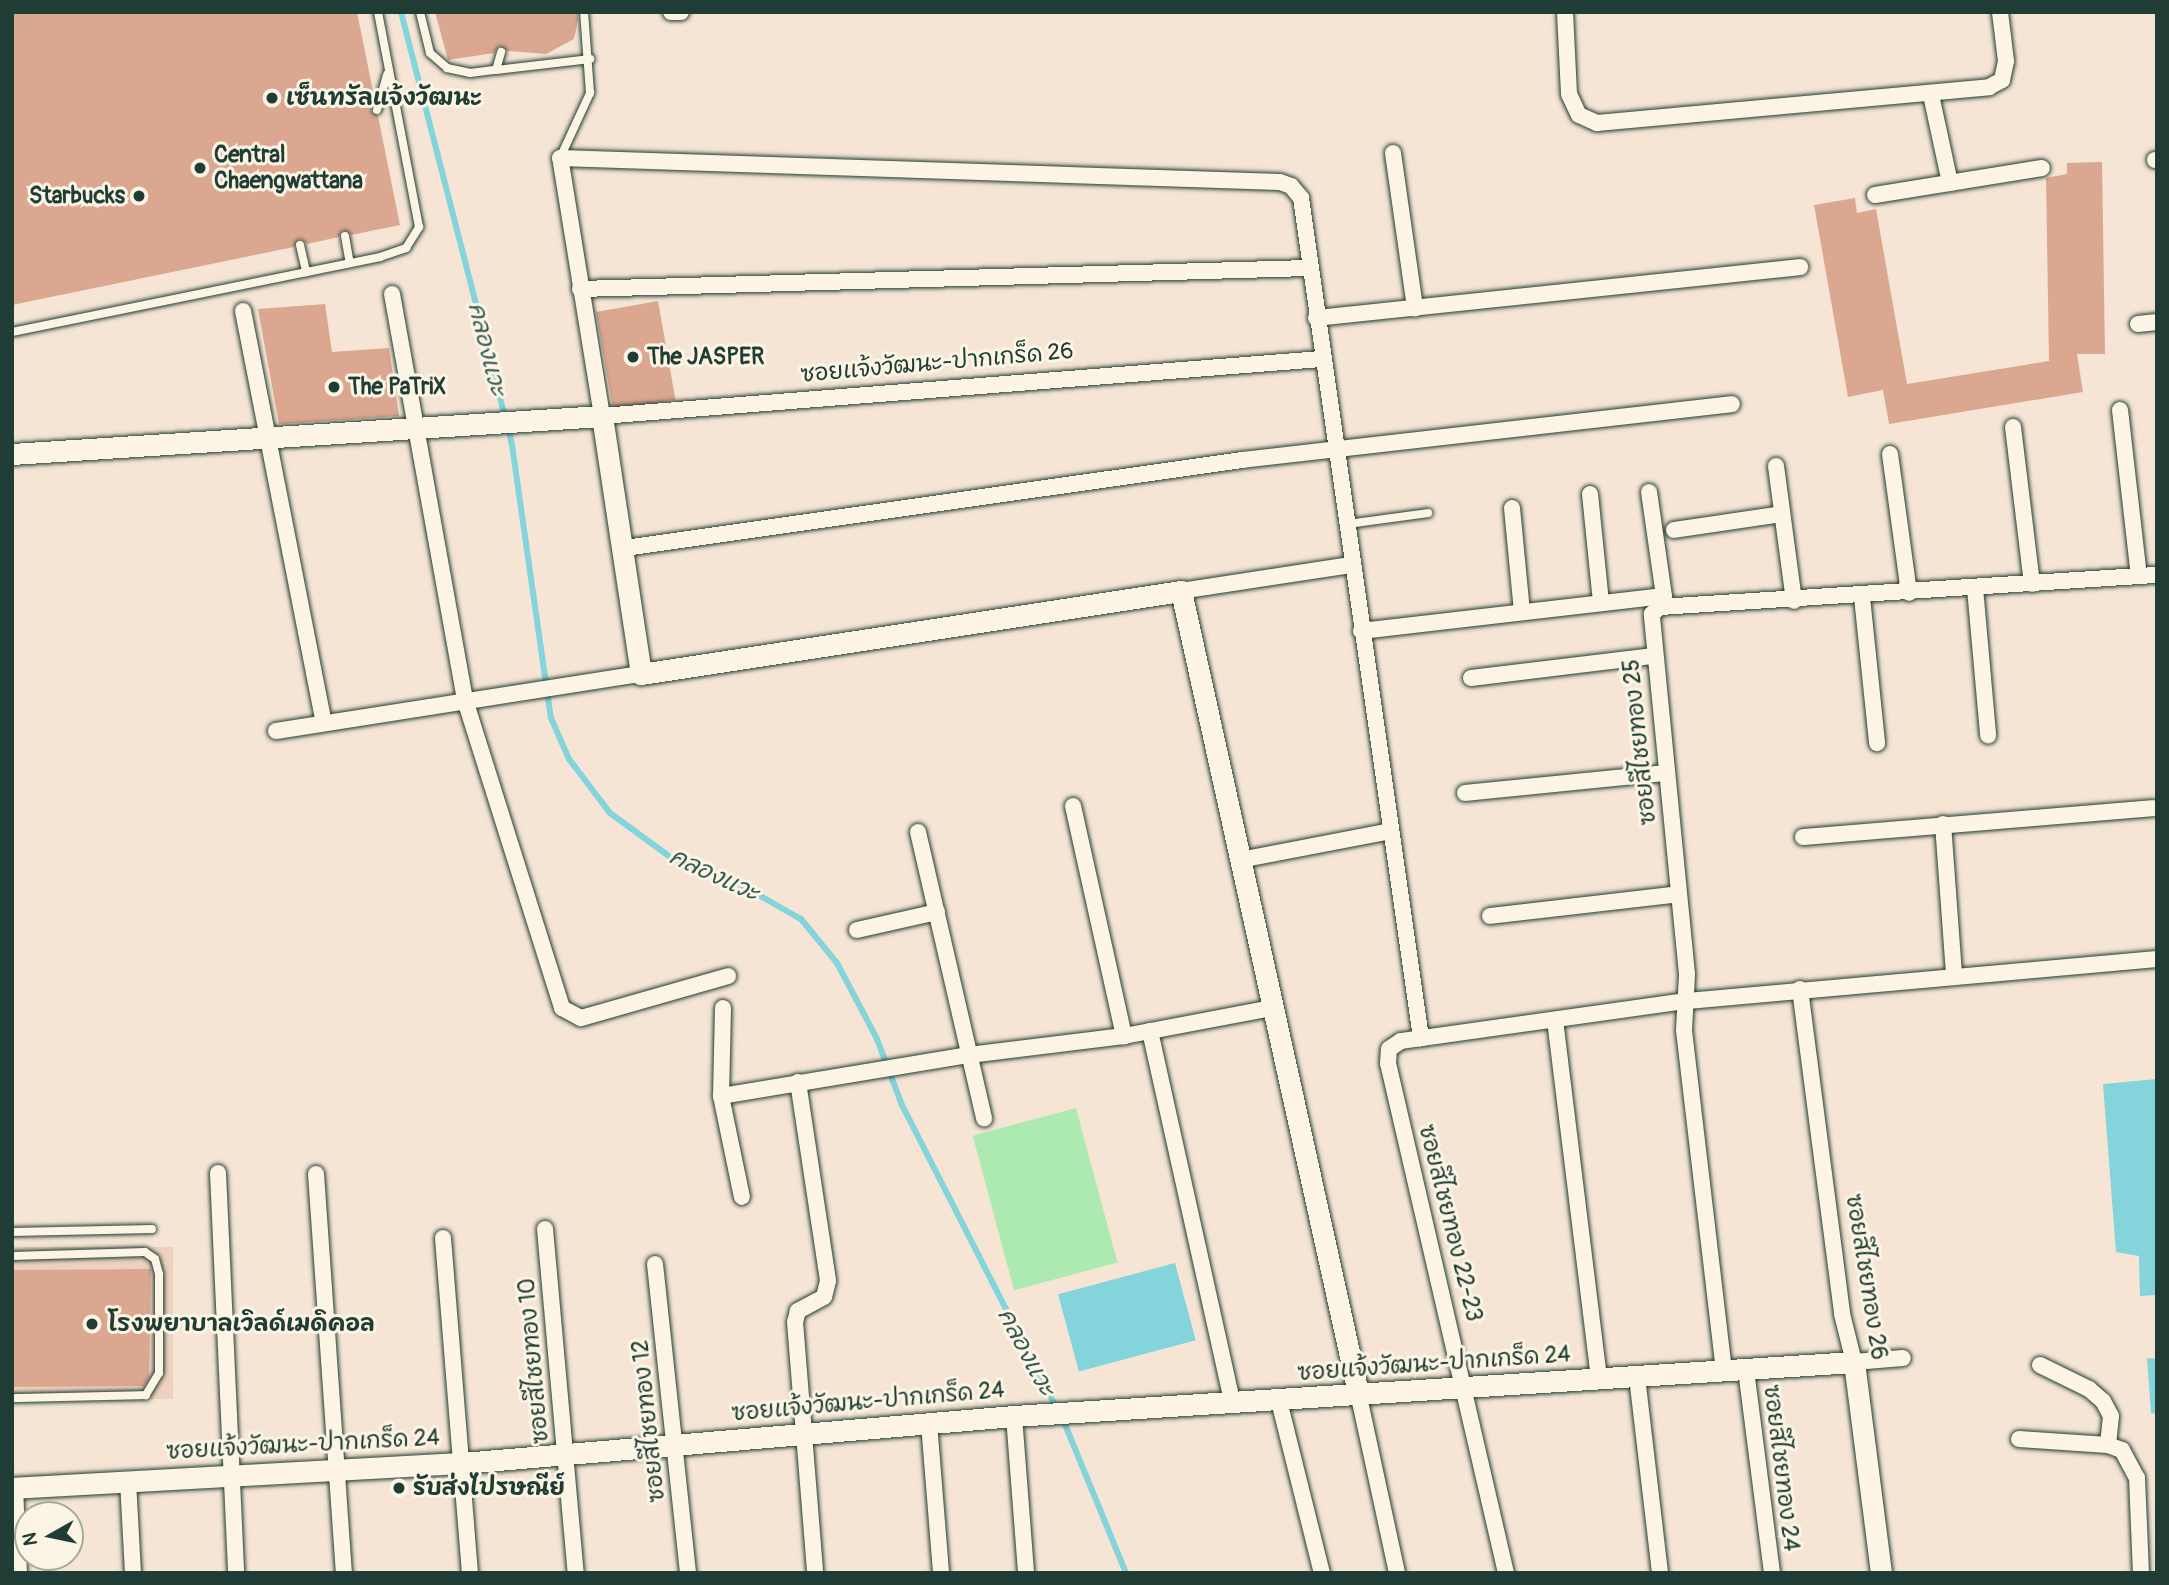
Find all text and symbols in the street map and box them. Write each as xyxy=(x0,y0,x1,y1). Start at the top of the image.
place label: เซ็นทรัลแจ้งวัฒนะ xyxy=(286,84,482,112)
marker: เซ็นทรัลแจ้งวัฒนะ xyxy=(264,90,280,106)
place label: Central Chaengwattana xyxy=(214,141,363,195)
marker: Central Chaengwattana xyxy=(192,160,208,176)
place label: Starbucks xyxy=(29,182,125,210)
marker: Starbucks xyxy=(131,188,147,204)
water label: คลองแวะ xyxy=(462,300,512,398)
street label: ซอยแจ้งวัฒนะ-ปากเกร็ด 26 xyxy=(799,337,1075,389)
place label: The JASPER xyxy=(647,343,764,371)
marker: The JASPER xyxy=(625,349,641,365)
place label: The PaTriX xyxy=(348,373,446,401)
marker: The PaTriX xyxy=(326,379,342,395)
street label: ซอยสีไชยทอง 25 xyxy=(1618,658,1662,826)
water label: คลองแวะ xyxy=(665,842,763,908)
street label: ซอยสีไชยทอง 22-23 xyxy=(1412,1122,1488,1324)
street label: ซอยสีไชยทอง 26 xyxy=(1839,1192,1893,1362)
street label: ซอยสีไชยทอง 10 xyxy=(513,1277,555,1445)
water label: คลองแวะ xyxy=(991,1303,1061,1401)
place label: โรงพยาบาลเวิลด์เมดิคอล xyxy=(108,1310,375,1338)
marker: โรงพยาบาลเวิลด์เมดิคอล xyxy=(82,1314,102,1334)
street label: ซอยสีไชยทอง 12 xyxy=(627,1338,671,1504)
street label: ซอยแจ้งวัฒนะ-ปากเกร็ด 24 xyxy=(1296,1341,1572,1387)
street label: ซอยแจ้งวัฒนะ-ปากเกร็ด 24 xyxy=(730,1376,1006,1428)
street label: ซอยสีไชยทอง 24 xyxy=(1757,1383,1805,1553)
street label: ซอยแจ้งวัฒนะ-ปากเกร็ด 24 xyxy=(166,1424,440,1466)
place label: รับส่งไปรษณีย์ xyxy=(413,1474,565,1502)
marker: รับส่งไปรษณีย์ xyxy=(391,1480,407,1496)
north arrow xyxy=(14,1501,84,1571)
text: N xyxy=(17,1531,43,1547)

